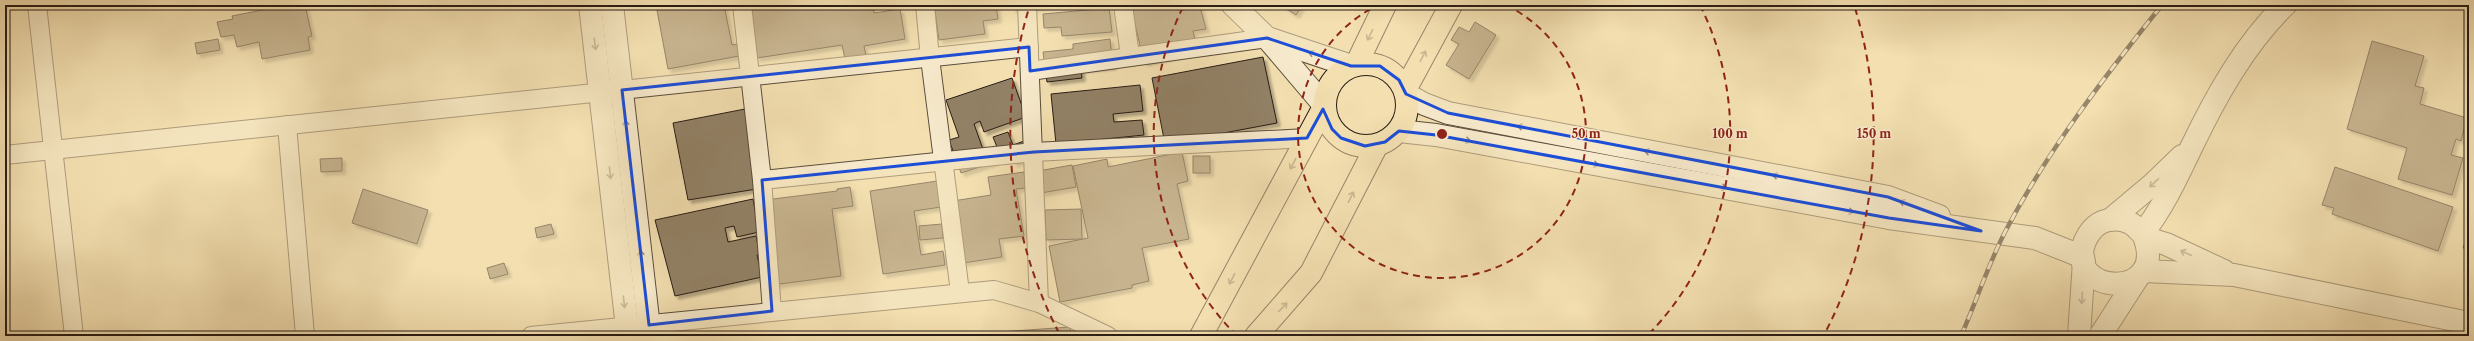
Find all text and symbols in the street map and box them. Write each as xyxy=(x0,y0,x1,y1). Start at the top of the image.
one-way arrow xyxy=(1366,28,1374,40)
one-way arrow xyxy=(591,37,599,50)
one-way arrow xyxy=(1308,50,1321,57)
one-way arrow xyxy=(1420,50,1428,62)
one-way arrow xyxy=(622,120,630,133)
one-way arrow xyxy=(1517,123,1530,131)
text: 50 m xyxy=(1571,126,1601,141)
text: 100 m xyxy=(1712,126,1748,141)
text: 150 m xyxy=(1857,126,1891,141)
centre of rings xyxy=(1435,127,1449,141)
one-way arrow xyxy=(1458,137,1471,145)
one-way arrow xyxy=(1644,147,1657,155)
one-way arrow xyxy=(1289,158,1296,170)
one-way arrow xyxy=(1586,160,1599,168)
one-way arrow xyxy=(606,166,614,179)
one-way arrow xyxy=(1772,172,1785,180)
one-way arrow xyxy=(2149,178,2160,187)
one-way arrow xyxy=(1714,184,1727,192)
one-way arrow xyxy=(1348,191,1355,203)
one-way arrow xyxy=(1899,199,1911,207)
one-way arrow xyxy=(1842,207,1855,215)
one-way arrow xyxy=(637,249,645,262)
one-way arrow xyxy=(2180,249,2192,257)
one-way arrow xyxy=(1227,273,1235,285)
one-way arrow xyxy=(2079,291,2086,304)
one-way arrow xyxy=(621,295,628,308)
one-way arrow xyxy=(1278,302,1287,312)

